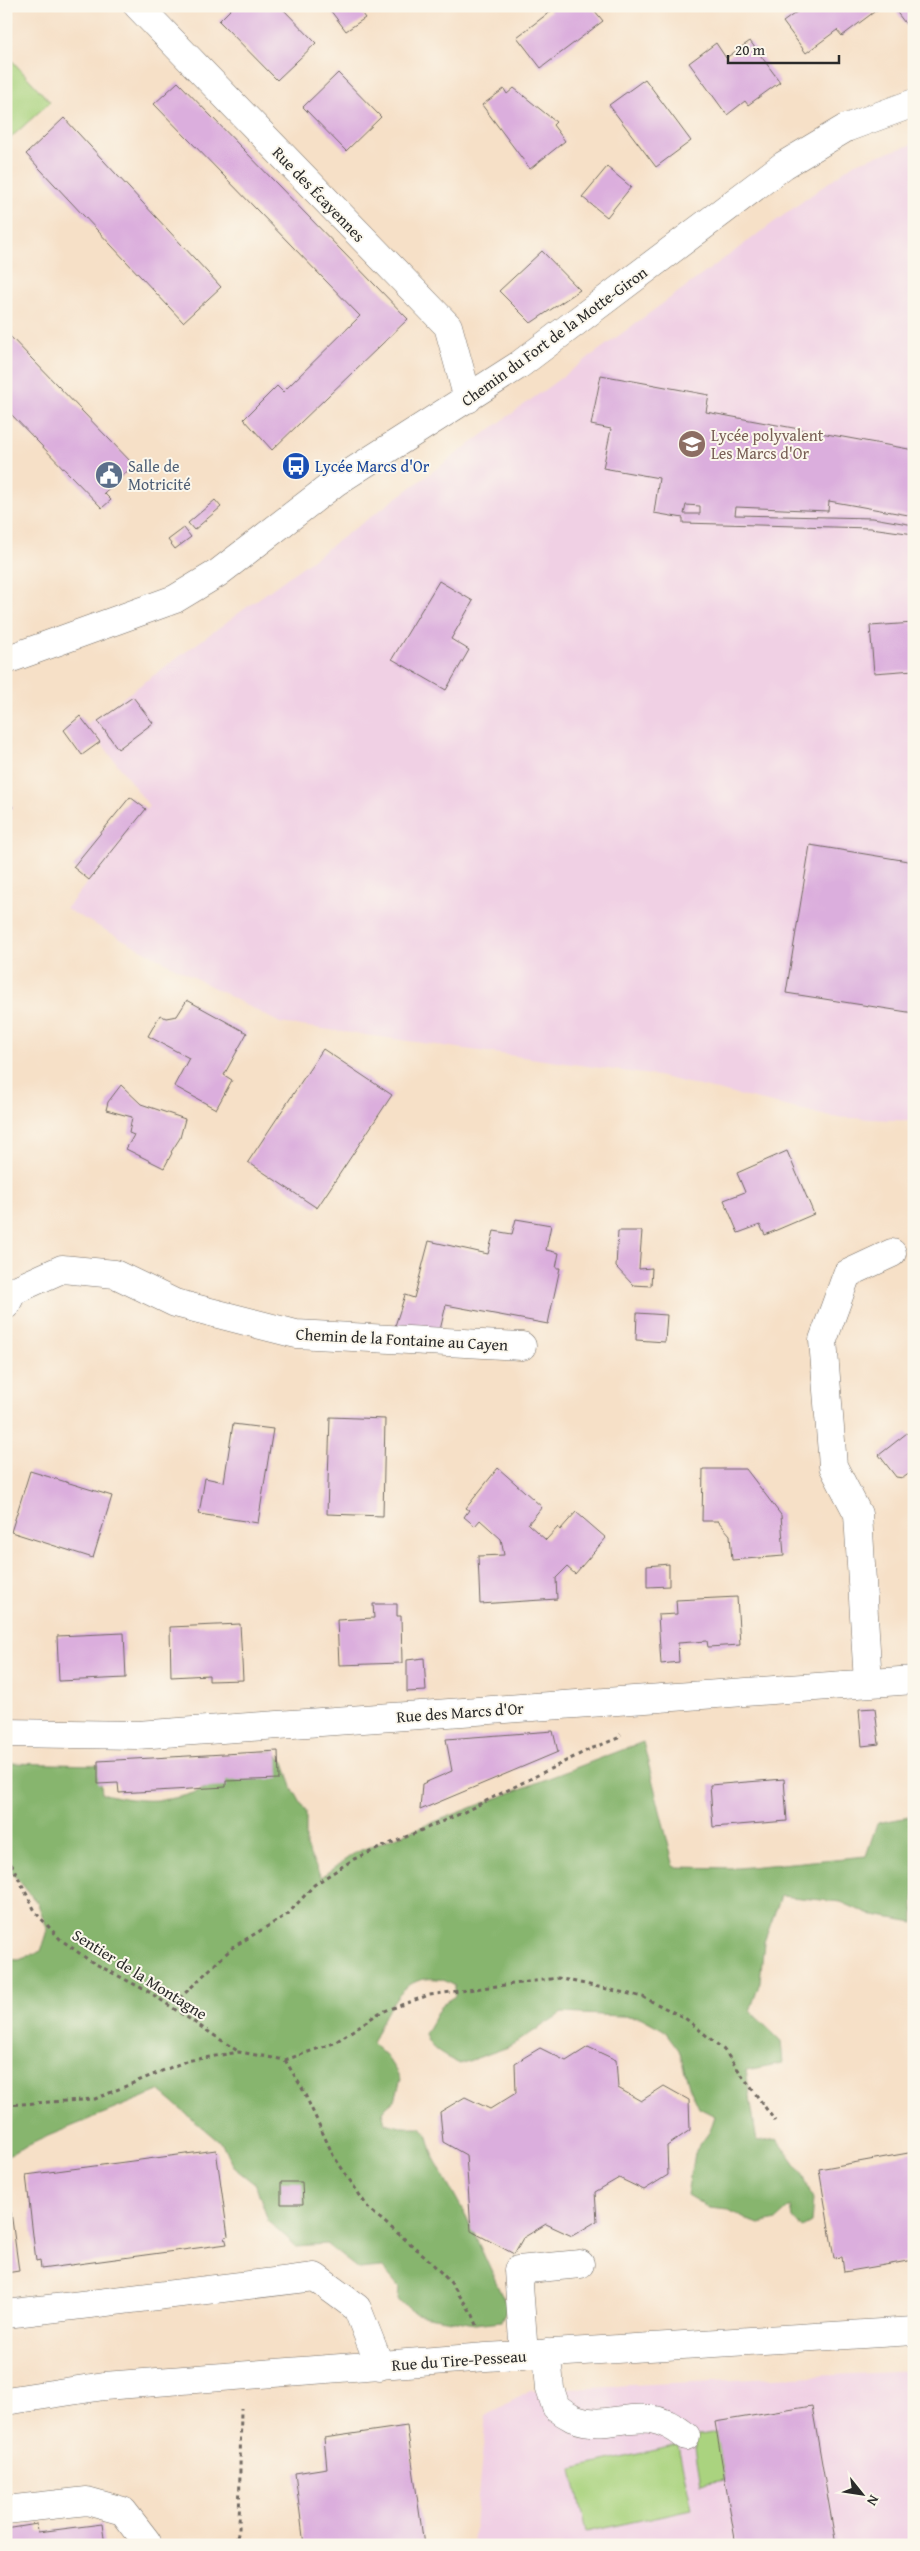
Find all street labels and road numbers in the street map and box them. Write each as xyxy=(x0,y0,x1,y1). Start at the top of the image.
street label: Rue des Écayennes xyxy=(267,141,371,247)
street label: Chemin du Fort de la Motte-Giron xyxy=(456,260,652,412)
street label: Chemin de la Fontaine au Cayen xyxy=(295,1321,509,1357)
street label: Rue des Marcs d'Or xyxy=(395,1696,525,1728)
street label: Sentier de la Montagne xyxy=(68,1923,212,2025)
street label: Rue du Tire-Pesseau xyxy=(391,2343,527,2377)

